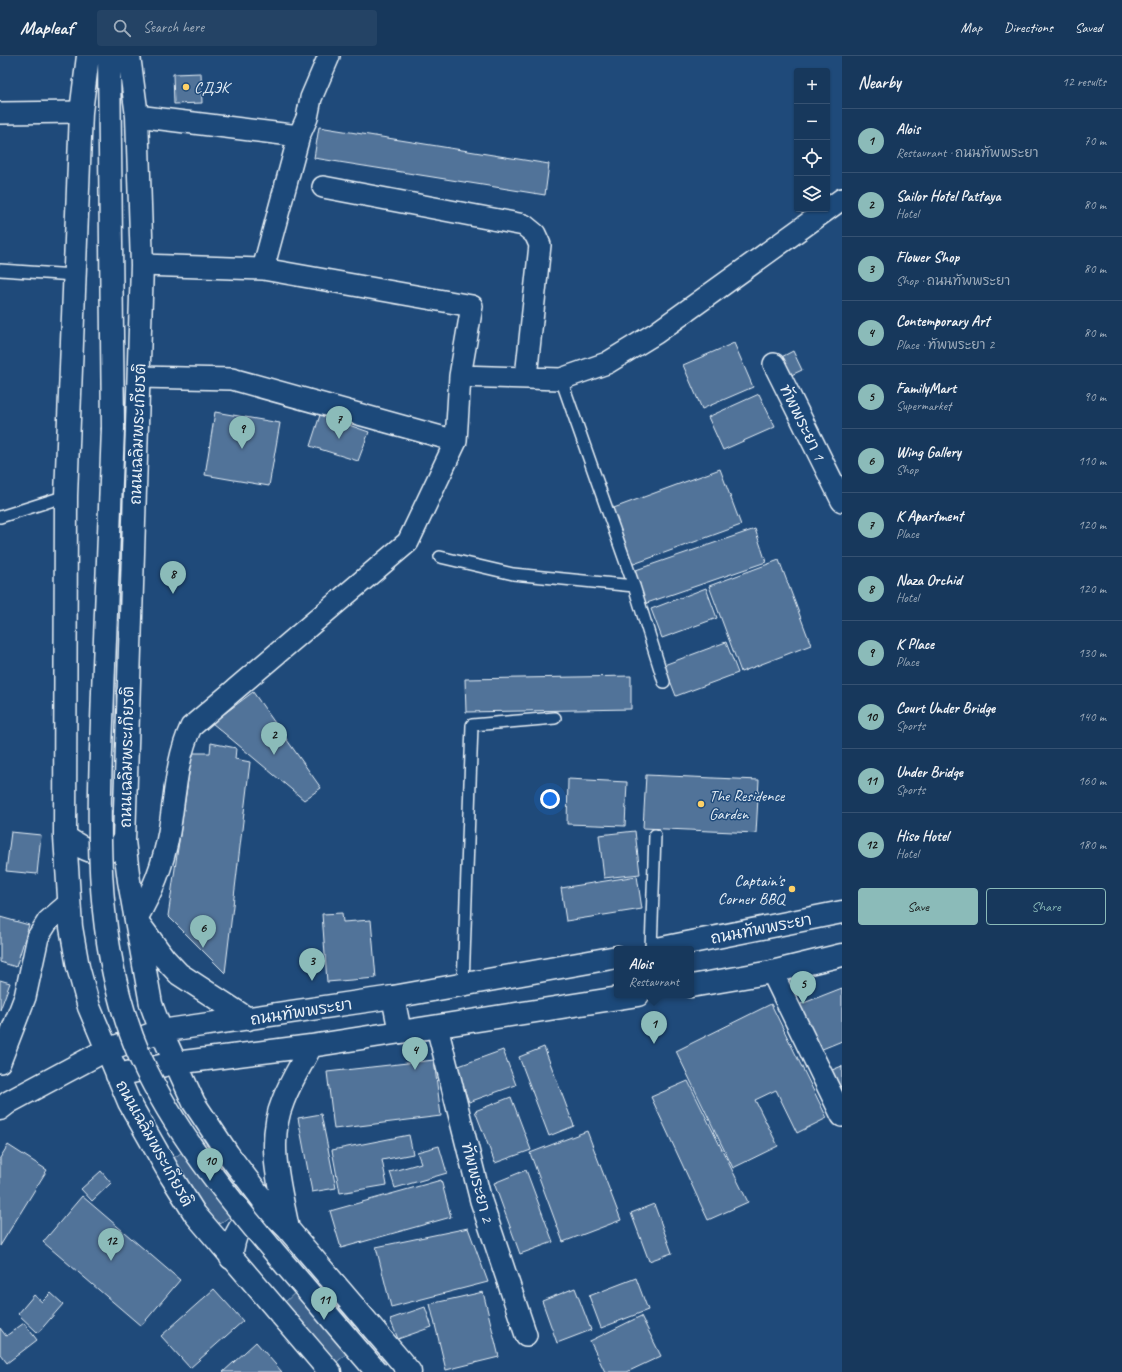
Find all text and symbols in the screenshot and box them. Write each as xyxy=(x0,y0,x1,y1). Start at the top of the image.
search box xyxy=(97,10,377,46)
text: Mapleaf xyxy=(20,16,73,40)
icon: search xyxy=(111,17,133,39)
text: Search here xyxy=(143,18,204,37)
text: Map xyxy=(961,19,982,36)
text: Directions xyxy=(1004,19,1053,36)
text: Saved xyxy=(1075,19,1102,36)
map controls xyxy=(794,68,830,212)
button: + xyxy=(794,68,830,104)
text: Nearby xyxy=(858,72,901,93)
text: 12 results xyxy=(1062,74,1106,90)
place label: СДЭК xyxy=(194,78,232,98)
marker: СДЭК xyxy=(181,82,191,92)
button: − xyxy=(794,104,830,140)
text: Alois xyxy=(896,120,920,139)
text: 1 xyxy=(868,133,874,149)
text: 70 m xyxy=(1084,133,1106,149)
button: locate xyxy=(794,140,830,176)
text: Restaurant · ถนนทัพพระยา xyxy=(896,145,1038,161)
button: layers xyxy=(794,176,830,212)
text: Sailor Hotel Pattaya xyxy=(896,187,1001,206)
text: 2 xyxy=(868,197,874,213)
text: 80 m xyxy=(1084,197,1106,213)
text: Hotel xyxy=(896,206,919,222)
text: Flower Shop xyxy=(896,248,959,267)
text: 3 xyxy=(868,261,874,277)
text: 80 m xyxy=(1084,261,1106,277)
text: Shop · ถนนทัพพระยา xyxy=(896,273,1010,289)
text: Contemporary Art xyxy=(896,312,989,331)
text: 4 xyxy=(868,325,874,341)
text: 80 m xyxy=(1084,325,1106,341)
text: Place · ทัพพระยา 2 xyxy=(896,337,994,353)
street label: ถนนเฉลิมพระเกียรติ xyxy=(125,363,150,505)
text: FamilyMart xyxy=(896,379,956,398)
street label: ทัพพระยา 1 xyxy=(775,381,830,464)
text: 5 xyxy=(868,389,874,405)
text: 90 m xyxy=(1084,389,1106,405)
text: Supermarket xyxy=(896,398,951,414)
pin: 7 xyxy=(326,406,352,439)
pin: 9 xyxy=(229,416,255,449)
text: Wing Gallery xyxy=(896,443,961,462)
text: 6 xyxy=(868,453,874,469)
text: 110 m xyxy=(1078,453,1106,469)
text: Shop xyxy=(896,462,918,478)
text: K Apartment xyxy=(896,507,963,526)
text: 7 xyxy=(868,517,874,533)
text: 120 m xyxy=(1078,517,1106,533)
text: Place xyxy=(896,526,919,542)
pin: 8 xyxy=(160,561,186,594)
text: Naza Orchid xyxy=(896,571,961,590)
text: 8 xyxy=(868,581,874,597)
text: 120 m xyxy=(1078,581,1106,597)
text: Hotel xyxy=(896,590,919,606)
text: K Place xyxy=(896,635,934,654)
text: 9 xyxy=(868,645,874,661)
text: 130 m xyxy=(1078,645,1106,661)
text: Place xyxy=(896,654,919,670)
street label: ถนนเฉลิมพระเกียรติ xyxy=(115,686,138,828)
text: Court Under Bridge xyxy=(896,699,995,718)
text: 10 xyxy=(865,709,877,725)
text: 140 m xyxy=(1078,709,1106,725)
text: Sports xyxy=(896,718,925,734)
pin: 2 xyxy=(261,722,287,755)
text: Under Bridge xyxy=(896,763,963,782)
text: 11 xyxy=(865,773,877,789)
text: 160 m xyxy=(1078,773,1106,789)
text: Sports xyxy=(896,782,925,798)
place label: The Residence Garden xyxy=(709,786,786,824)
your location xyxy=(540,789,560,809)
marker: The Residence Garden xyxy=(696,799,706,809)
text: Hiso Hotel xyxy=(896,827,949,846)
text: 12 xyxy=(865,837,877,853)
text: 180 m xyxy=(1078,837,1106,853)
text: Hotel xyxy=(896,846,919,862)
place label: Captain's Corner BBQ xyxy=(718,871,786,909)
marker: Captain's Corner BBQ xyxy=(787,884,797,894)
button: Save xyxy=(858,888,978,925)
button: Share xyxy=(986,888,1106,925)
street label: ถนนทัพพระยา xyxy=(709,908,813,949)
pin: 6 xyxy=(190,915,216,948)
popup xyxy=(614,946,694,998)
pin: 3 xyxy=(299,948,325,981)
text: Alois xyxy=(629,955,653,974)
pin: 5 xyxy=(790,971,816,1004)
text: Restaurant xyxy=(629,974,679,990)
street label: ถนนทัพพระยา xyxy=(249,993,353,1030)
pin: 1 xyxy=(641,1011,667,1044)
pin: 4 xyxy=(402,1037,428,1070)
street label: ถนนเฉลิมพระเกียรติ xyxy=(111,1076,198,1210)
street label: ทัพพระยา 2 xyxy=(457,1140,499,1226)
pin: 10 xyxy=(197,1148,223,1181)
pin: 12 xyxy=(98,1228,124,1261)
pin: 11 xyxy=(311,1287,337,1320)

